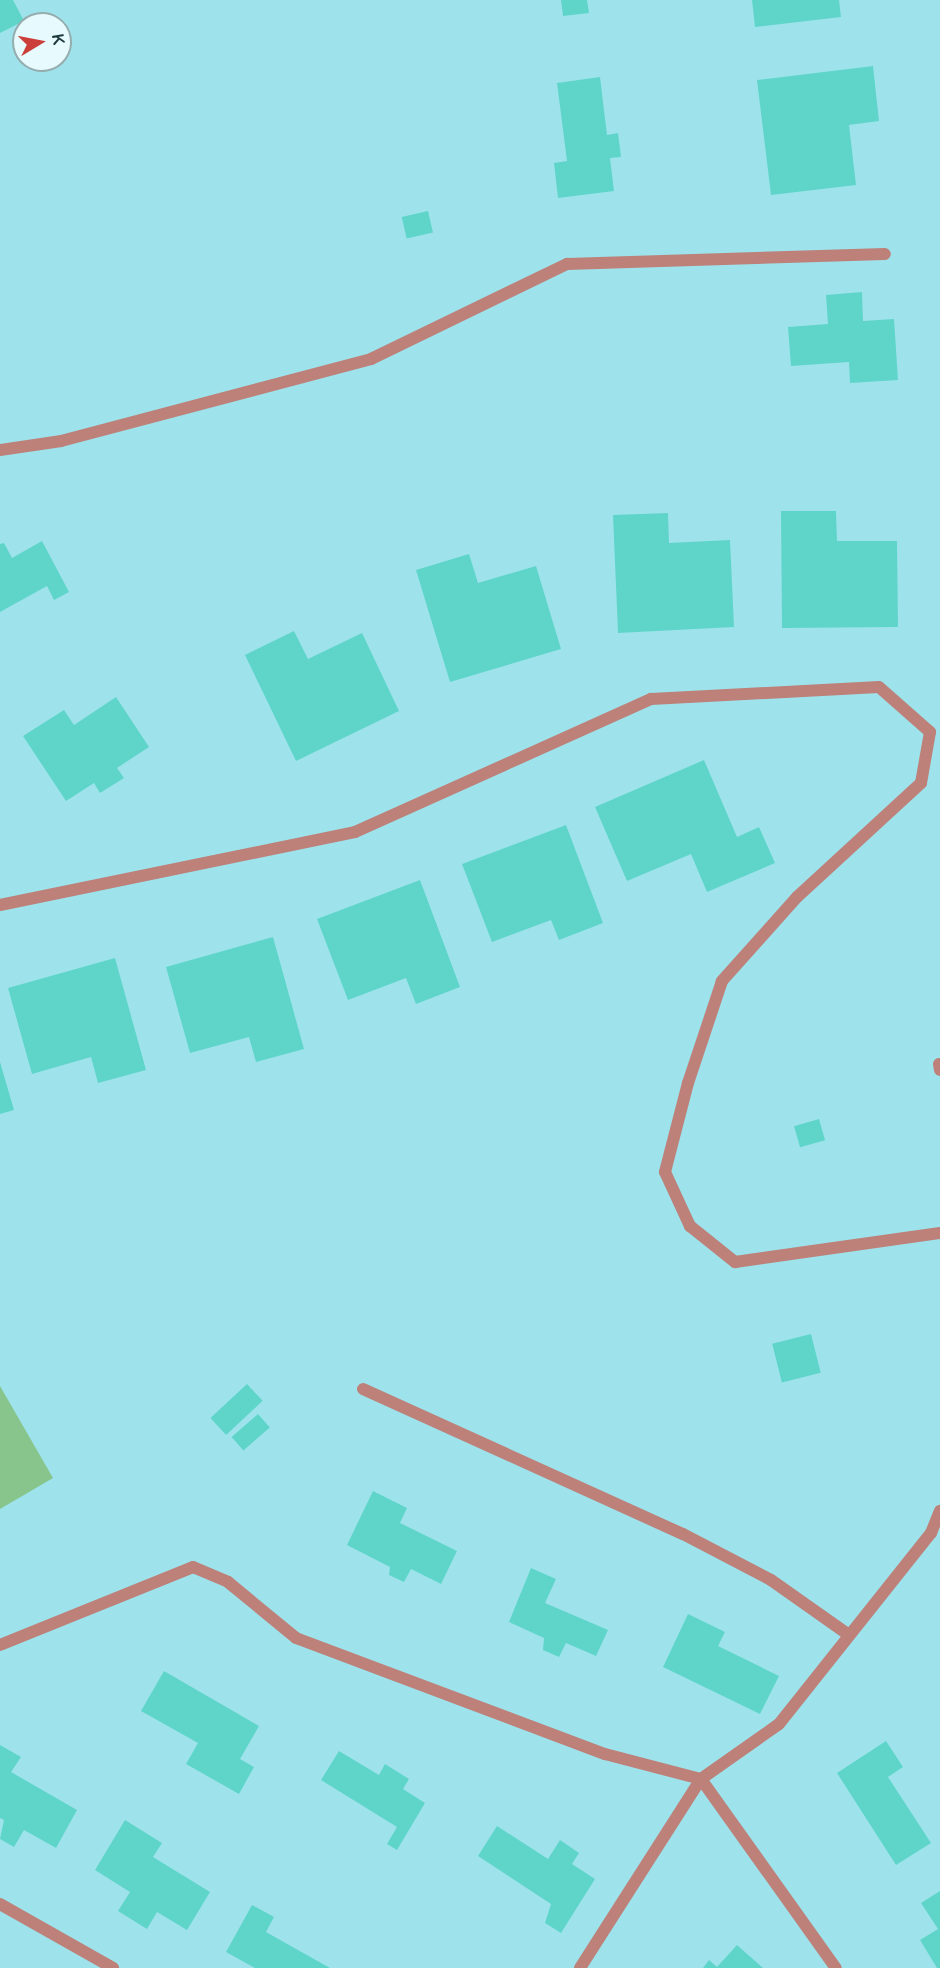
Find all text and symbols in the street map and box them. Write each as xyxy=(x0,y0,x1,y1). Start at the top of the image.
north arrow xyxy=(12,12,72,72)
text: K xyxy=(47,32,69,46)

